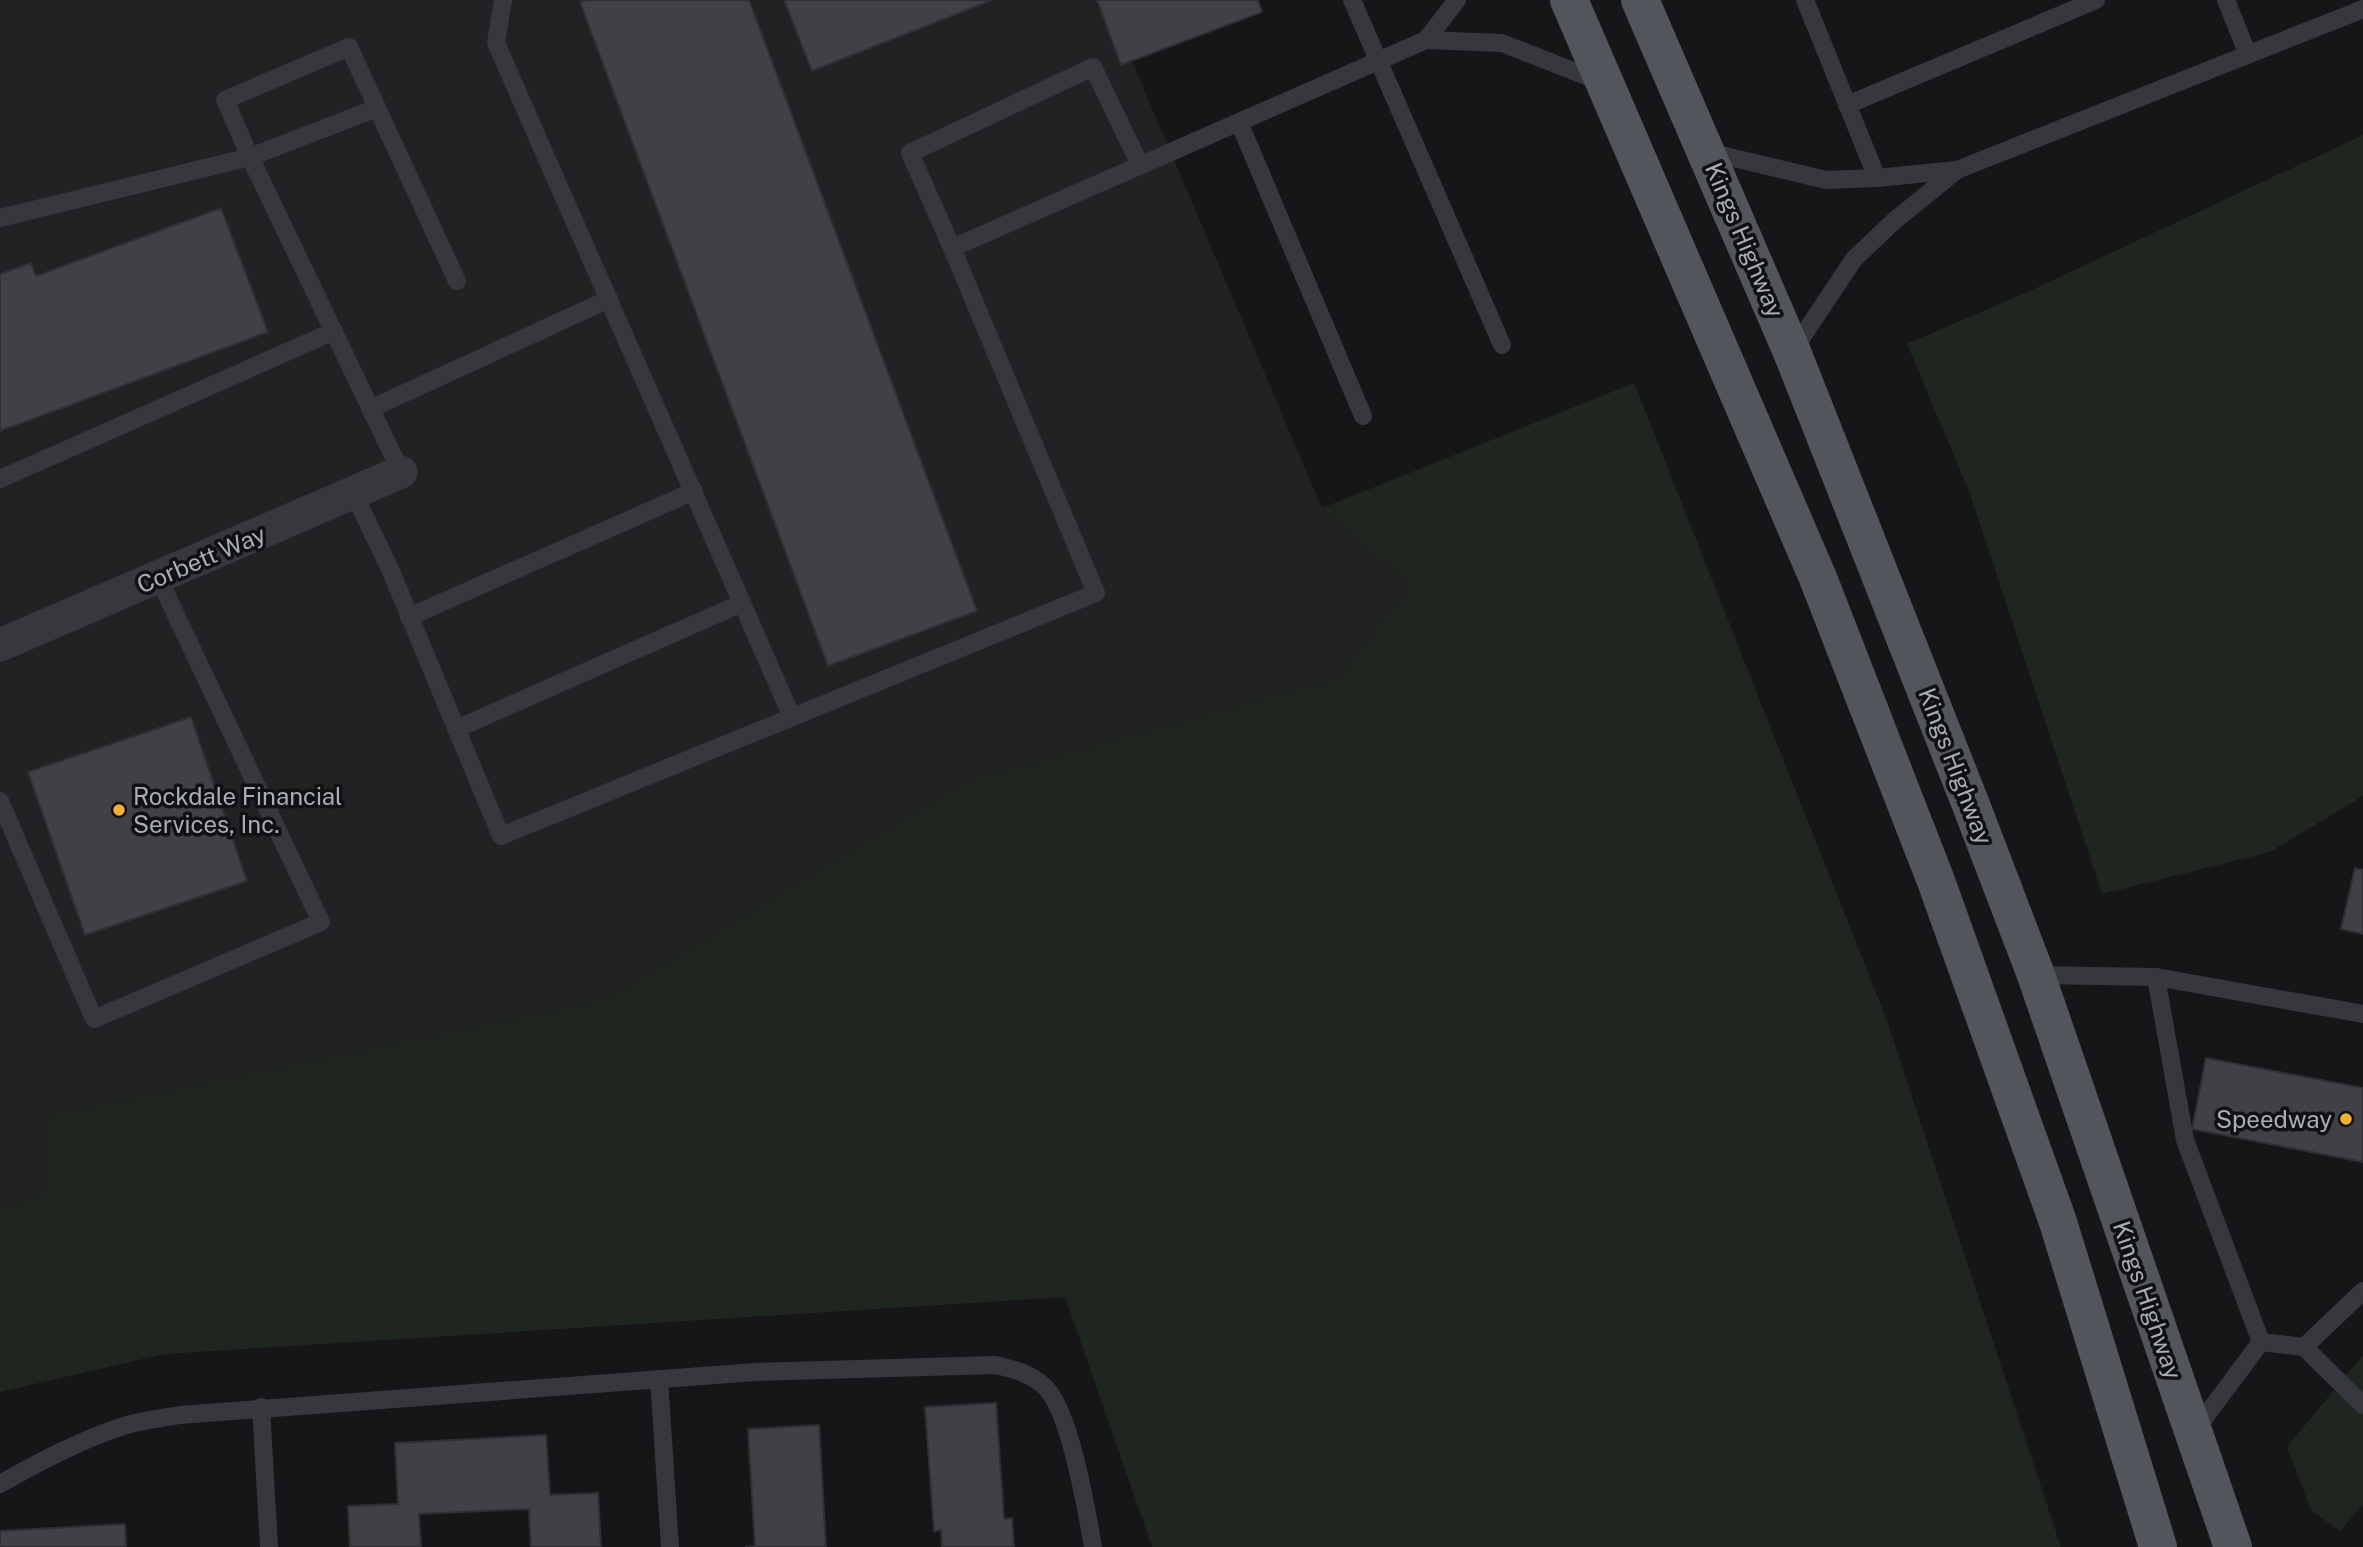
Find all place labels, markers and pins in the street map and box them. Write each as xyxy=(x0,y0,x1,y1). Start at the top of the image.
place label: Rockdale Financial Services, Inc. xyxy=(133,782,342,838)
marker: Rockdale Financial Services, Inc. xyxy=(111,802,127,818)
place label: Speedway xyxy=(2216,1105,2332,1133)
marker: Speedway xyxy=(2338,1111,2354,1127)

